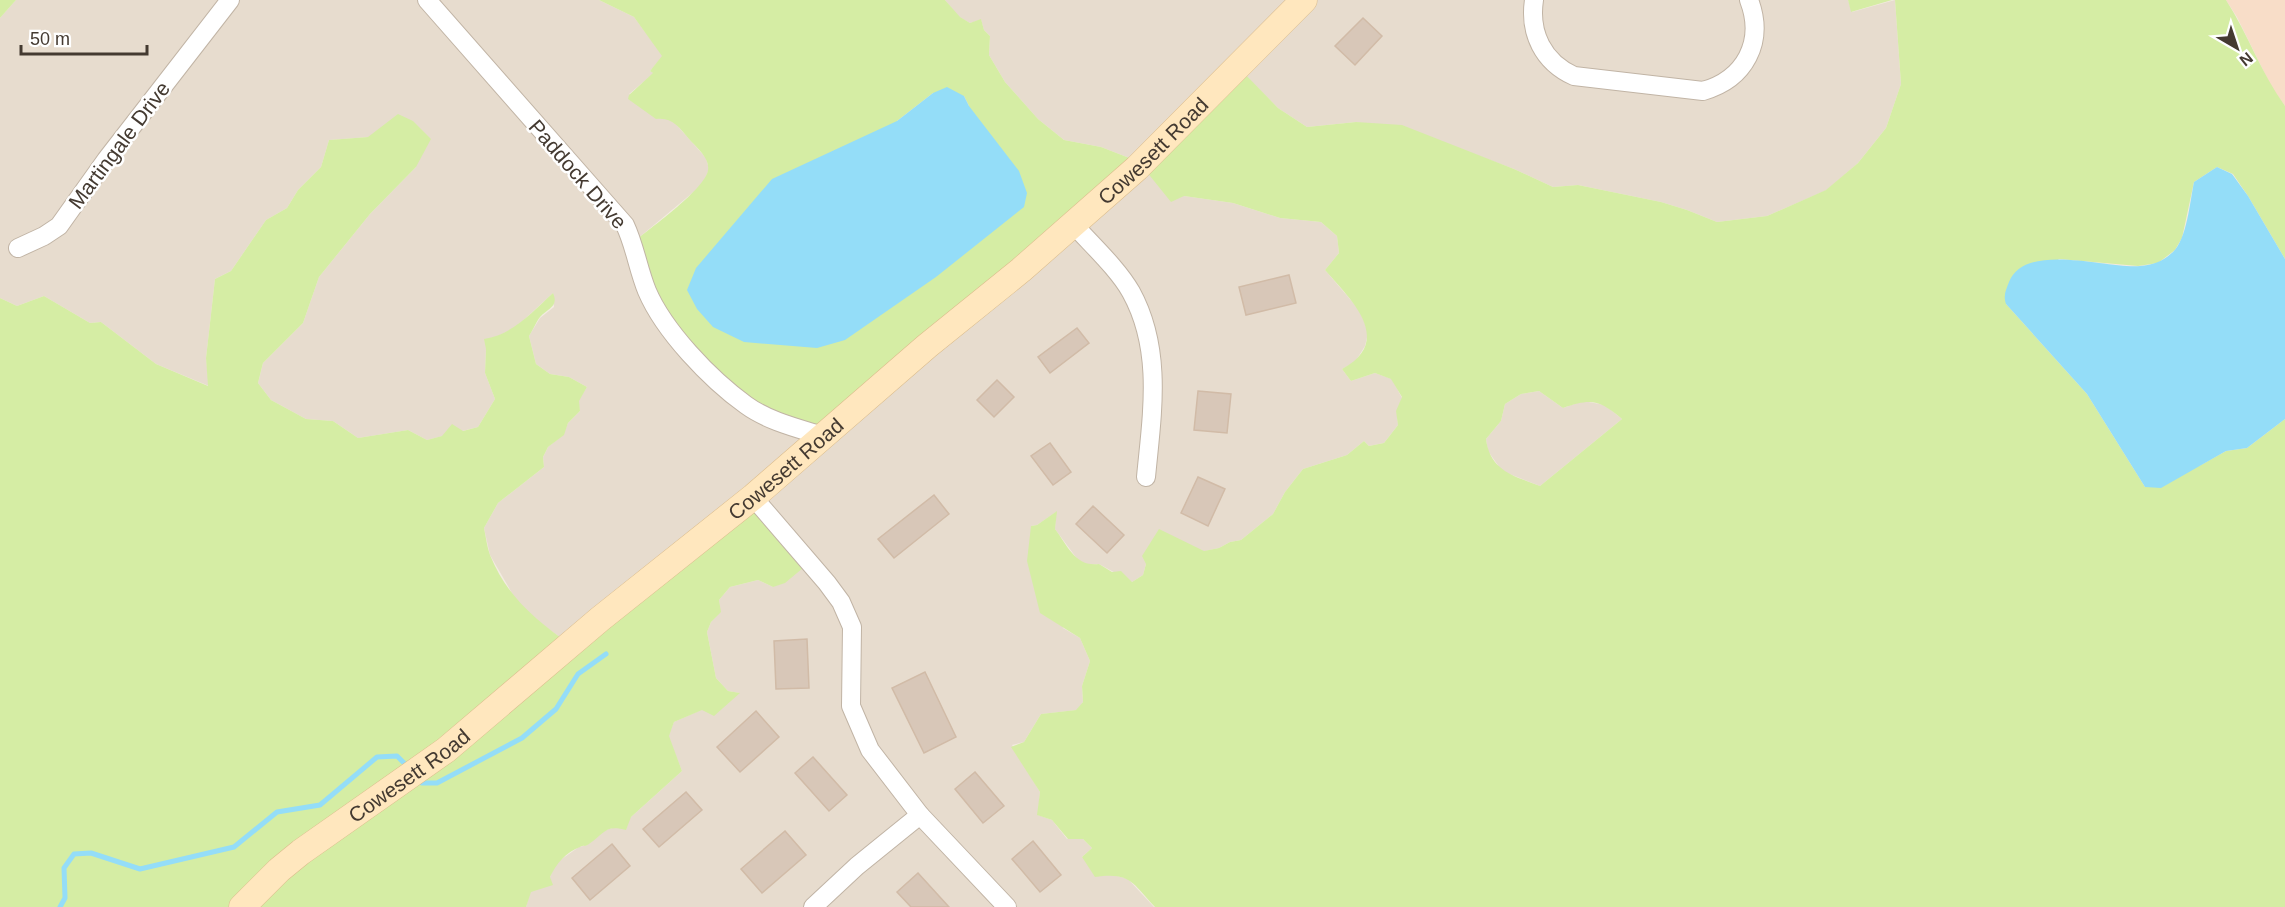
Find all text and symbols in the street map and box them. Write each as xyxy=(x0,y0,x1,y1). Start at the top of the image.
scale bar xyxy=(21,18,147,56)
north arrow xyxy=(2207,18,2267,78)
text: 50 m xyxy=(30,29,70,49)
text: N xyxy=(2236,49,2256,70)
street label: Martingale Drive xyxy=(64,77,174,213)
street label: Cowesett Road xyxy=(1093,92,1212,209)
street label: Paddock Drive xyxy=(525,115,631,233)
street label: Cowesett Road xyxy=(723,413,847,524)
street label: Cowesett Road xyxy=(344,724,474,827)

